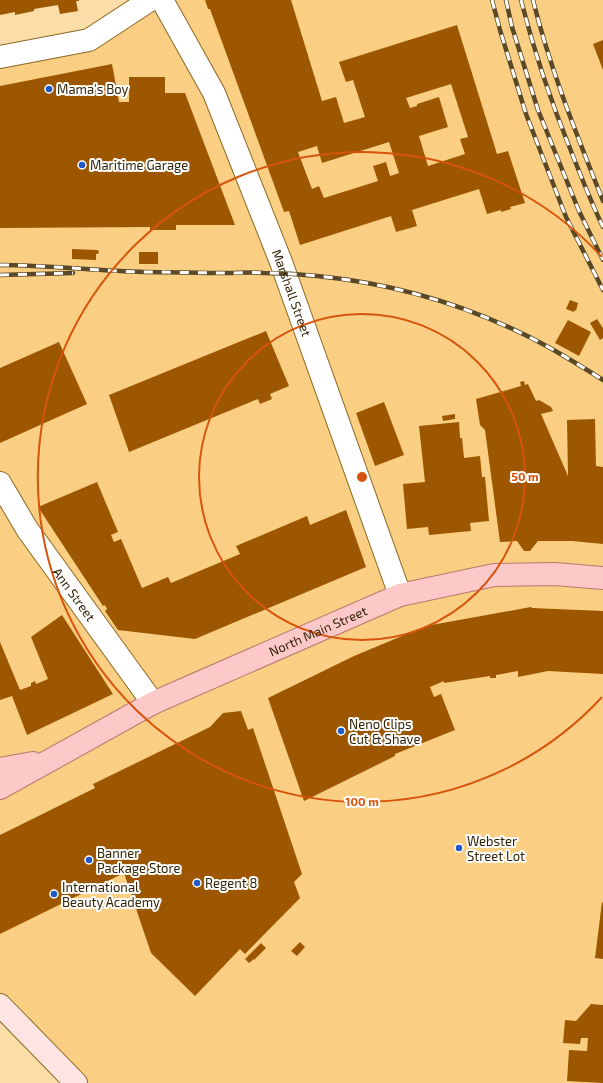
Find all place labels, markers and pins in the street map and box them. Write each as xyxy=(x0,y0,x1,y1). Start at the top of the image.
place label: Mama's Boy xyxy=(57,81,129,97)
marker: Mama's Boy xyxy=(44,84,54,94)
place label: Maritime Garage xyxy=(90,157,188,173)
marker: Maritime Garage xyxy=(77,160,87,170)
centre of rings xyxy=(355,470,369,484)
place label: Neno Clips Cut & Shave xyxy=(349,716,420,747)
marker: Neno Clips Cut & Shave xyxy=(336,726,346,736)
place label: Webster Street Lot xyxy=(467,833,525,864)
marker: Webster Street Lot xyxy=(454,843,464,853)
place label: Banner Package Store xyxy=(97,845,181,876)
marker: Banner Package Store xyxy=(84,855,94,865)
place label: Regent 8 xyxy=(205,875,257,891)
marker: Regent 8 xyxy=(192,878,202,888)
place label: International Beauty Academy xyxy=(62,879,160,910)
marker: International Beauty Academy xyxy=(49,889,59,899)

